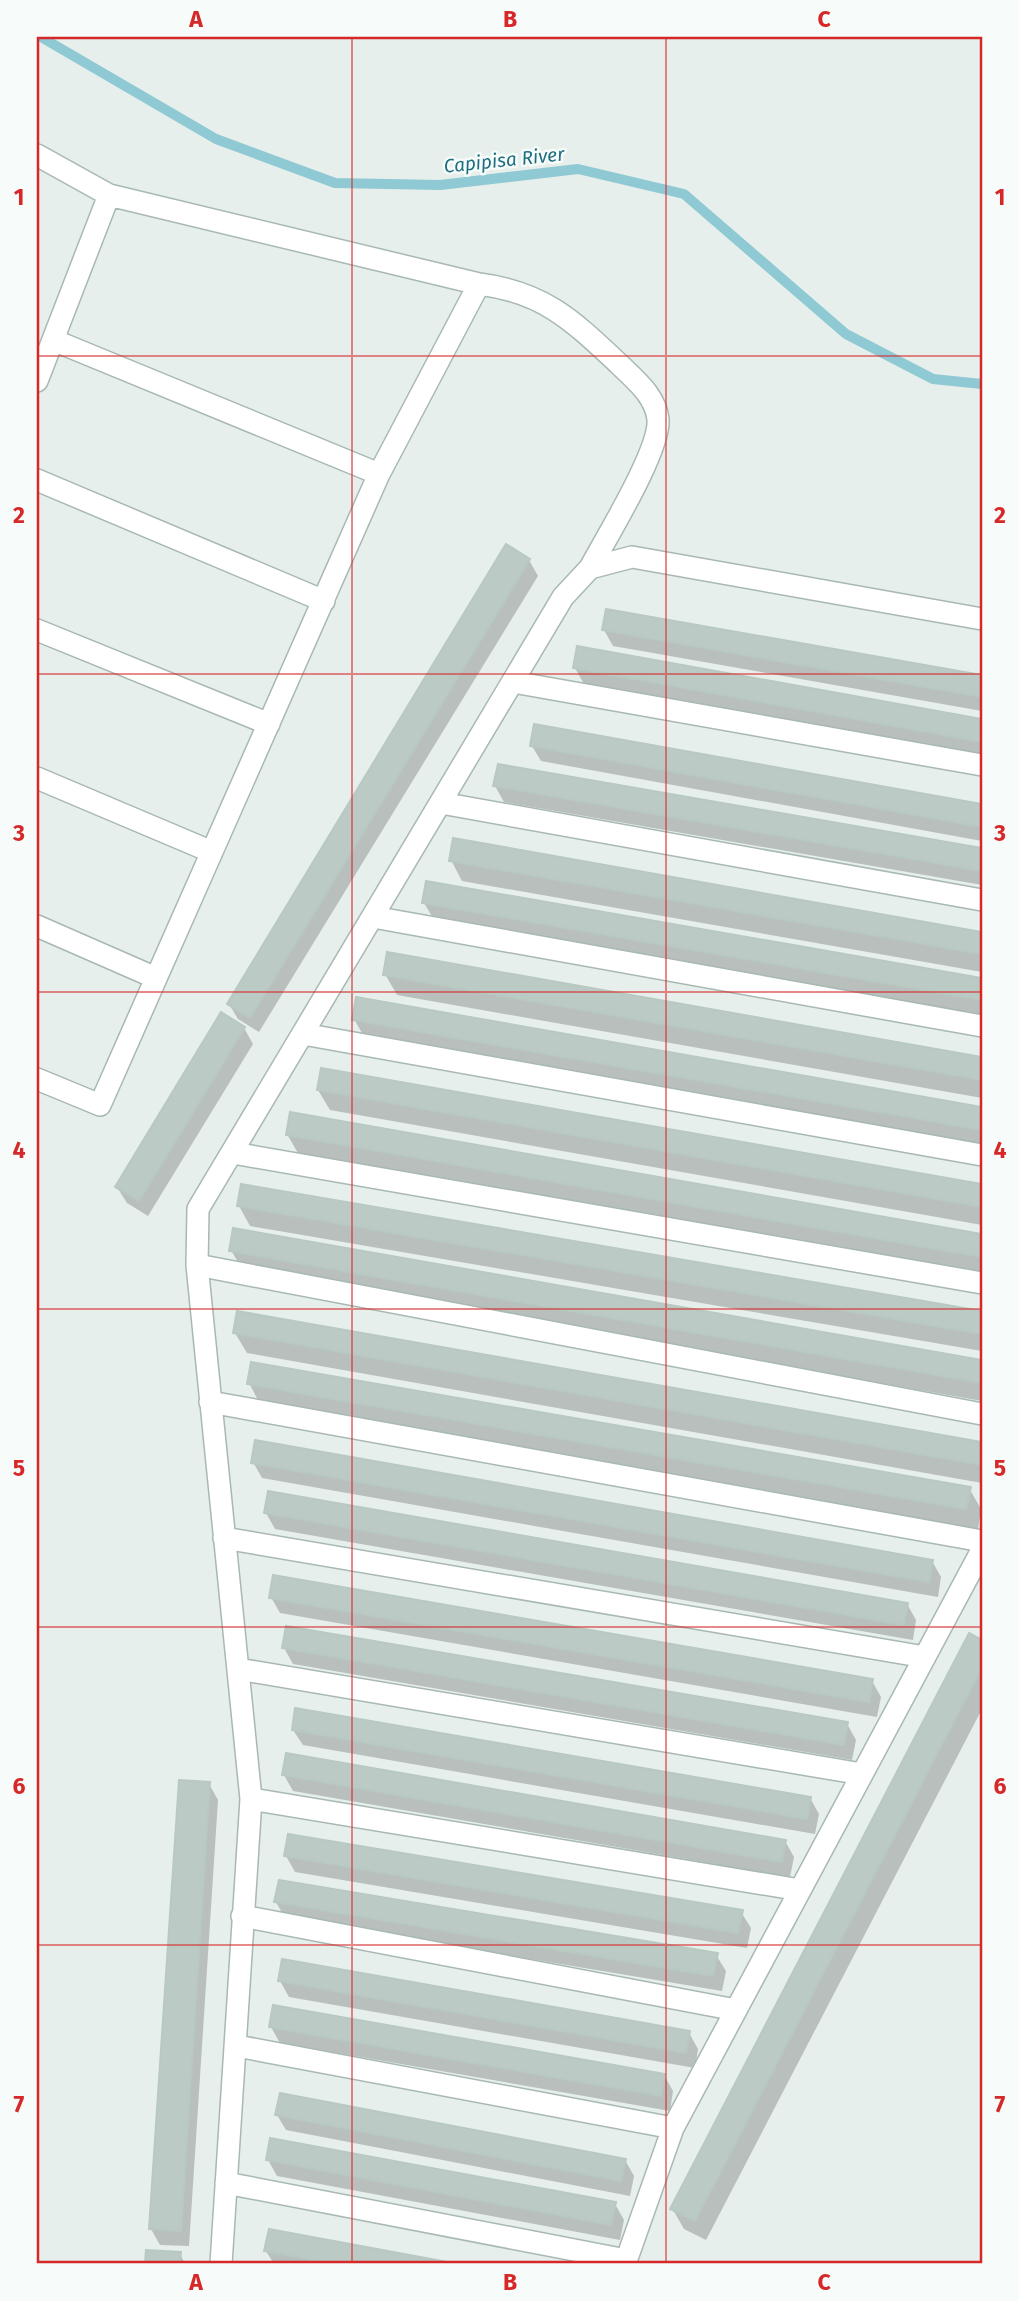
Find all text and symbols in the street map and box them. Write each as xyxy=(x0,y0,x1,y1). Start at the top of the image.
text: A xyxy=(188,5,203,33)
text: B xyxy=(503,5,517,33)
text: C xyxy=(817,5,831,33)
water label: Capipisa River xyxy=(443,142,566,178)
text: 1 xyxy=(14,183,24,211)
text: 1 xyxy=(995,183,1005,211)
text: 2 xyxy=(13,501,25,529)
text: 2 xyxy=(994,501,1006,529)
text: 3 xyxy=(12,819,25,847)
text: 3 xyxy=(993,819,1006,847)
text: 4 xyxy=(13,1136,26,1164)
text: 4 xyxy=(994,1136,1007,1164)
text: 5 xyxy=(13,1454,25,1482)
text: 5 xyxy=(994,1454,1006,1482)
text: 6 xyxy=(13,1772,26,1800)
text: 6 xyxy=(994,1772,1007,1800)
text: 7 xyxy=(14,2090,25,2118)
text: 7 xyxy=(995,2090,1006,2118)
text: A xyxy=(188,2268,203,2296)
text: B xyxy=(503,2268,517,2296)
text: C xyxy=(817,2268,831,2296)

